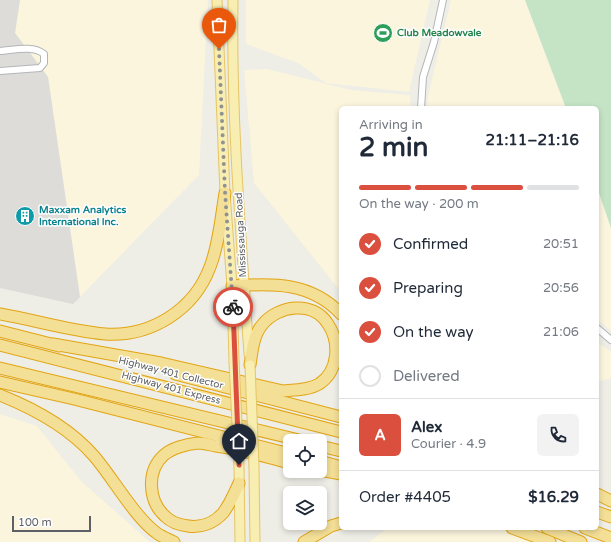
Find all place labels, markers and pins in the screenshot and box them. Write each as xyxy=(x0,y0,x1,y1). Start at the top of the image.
pin xyxy=(202,8,236,49)
sports icon: Club Meadowvale xyxy=(372,22,394,44)
place label: Club Meadowvale xyxy=(397,27,482,39)
place label: Maxxam Analytics International Inc. xyxy=(39,204,126,228)
building icon: Maxxam Analytics International Inc. xyxy=(14,205,36,227)
pin xyxy=(222,424,256,465)

